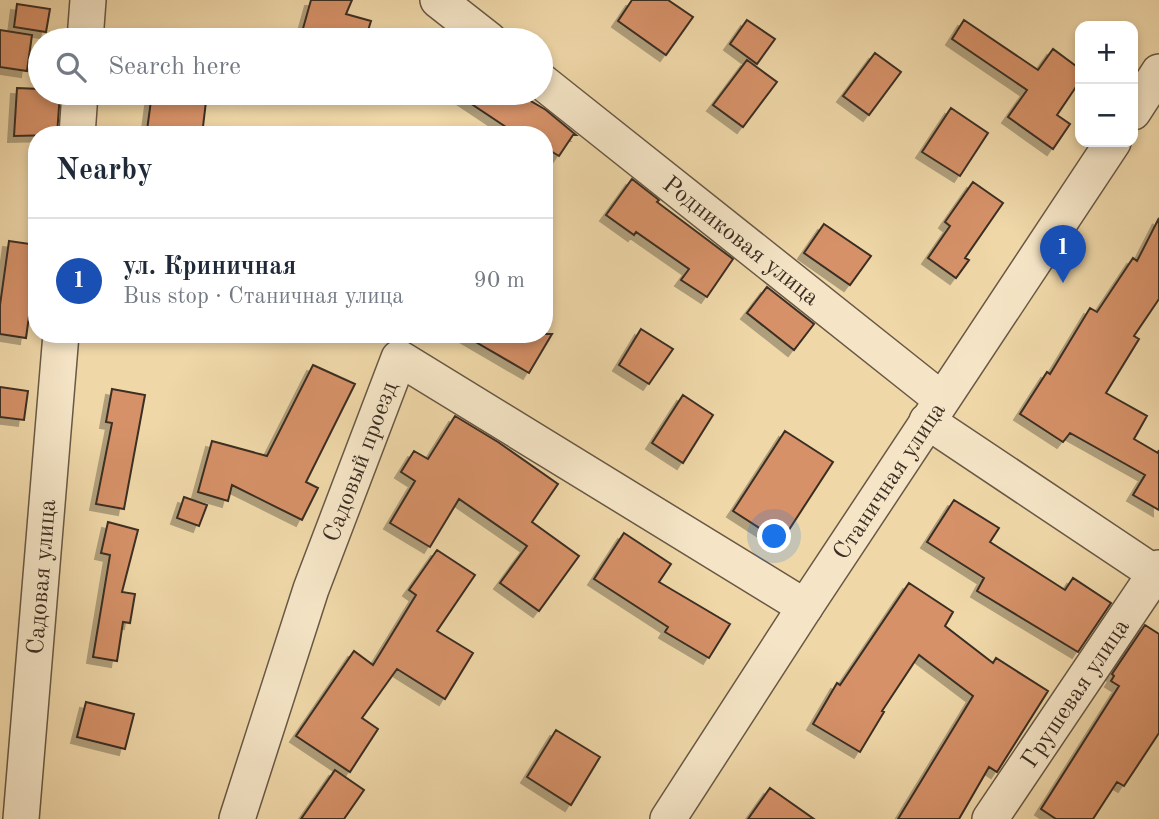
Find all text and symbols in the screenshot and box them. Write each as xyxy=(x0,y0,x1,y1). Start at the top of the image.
map controls xyxy=(1075,21,1138,147)
button: + xyxy=(1075,21,1138,84)
search box xyxy=(28,28,553,105)
icon: search xyxy=(52,48,90,86)
text: Search here xyxy=(108,54,241,80)
button: − xyxy=(1075,84,1138,147)
text: Nearby xyxy=(56,156,153,186)
street label: Родниковая улица xyxy=(658,173,823,311)
pin: 1 xyxy=(1040,225,1086,283)
text: ул. Криничная xyxy=(123,254,296,280)
text: 1 xyxy=(72,269,86,292)
text: 90 m xyxy=(474,269,525,292)
text: Bus stop · Станичная улица xyxy=(123,285,404,308)
street label: Садовый проезд xyxy=(320,379,403,546)
street label: Станичная улица xyxy=(830,399,951,565)
street label: Садовая улица xyxy=(25,498,61,656)
your location xyxy=(757,519,791,553)
street label: Грушевая улица xyxy=(1018,615,1135,773)

